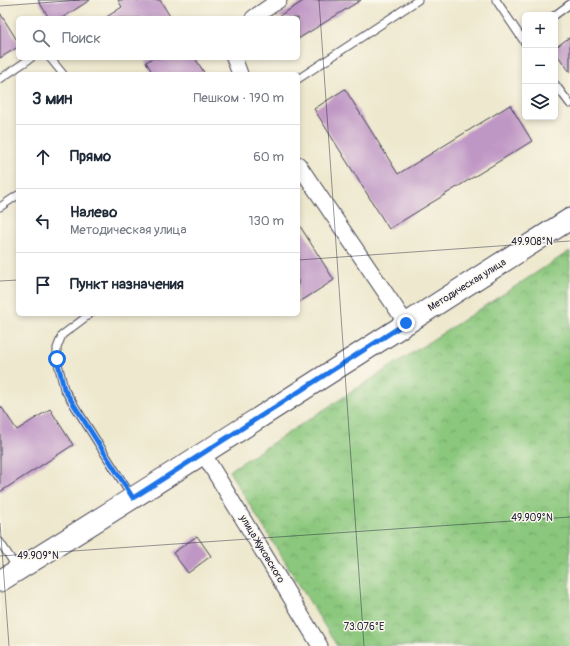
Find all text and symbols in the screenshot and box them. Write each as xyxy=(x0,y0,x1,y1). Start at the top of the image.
map controls xyxy=(522,12,558,120)
button: + xyxy=(522,12,558,48)
search box xyxy=(16,16,300,60)
icon: search xyxy=(30,27,52,49)
text: Поиск xyxy=(62,29,101,48)
button: − xyxy=(522,48,558,84)
button: layers xyxy=(522,84,558,120)
text: 3 мин xyxy=(32,88,72,109)
text: Пешком · 190 m xyxy=(193,90,284,106)
icon: ahead xyxy=(32,146,54,168)
text: Прямо xyxy=(70,147,111,166)
text: 60 m xyxy=(253,149,284,165)
text: Налево xyxy=(70,203,117,222)
icon: left xyxy=(32,210,54,232)
text: 130 m xyxy=(248,213,284,229)
text: Методическая улица xyxy=(70,222,186,238)
text: 49.908°N xyxy=(511,236,553,248)
street label: Методическая улица xyxy=(426,256,508,314)
icon: arrive xyxy=(32,274,54,296)
text: Пункт назначения xyxy=(70,275,184,294)
route end xyxy=(397,314,415,332)
route start xyxy=(48,350,66,368)
street label: улица Жуковского xyxy=(236,512,287,586)
text: 49.909°N xyxy=(511,512,553,524)
text: 49.909°N xyxy=(17,550,59,562)
text: 73.076°E xyxy=(344,621,384,633)

